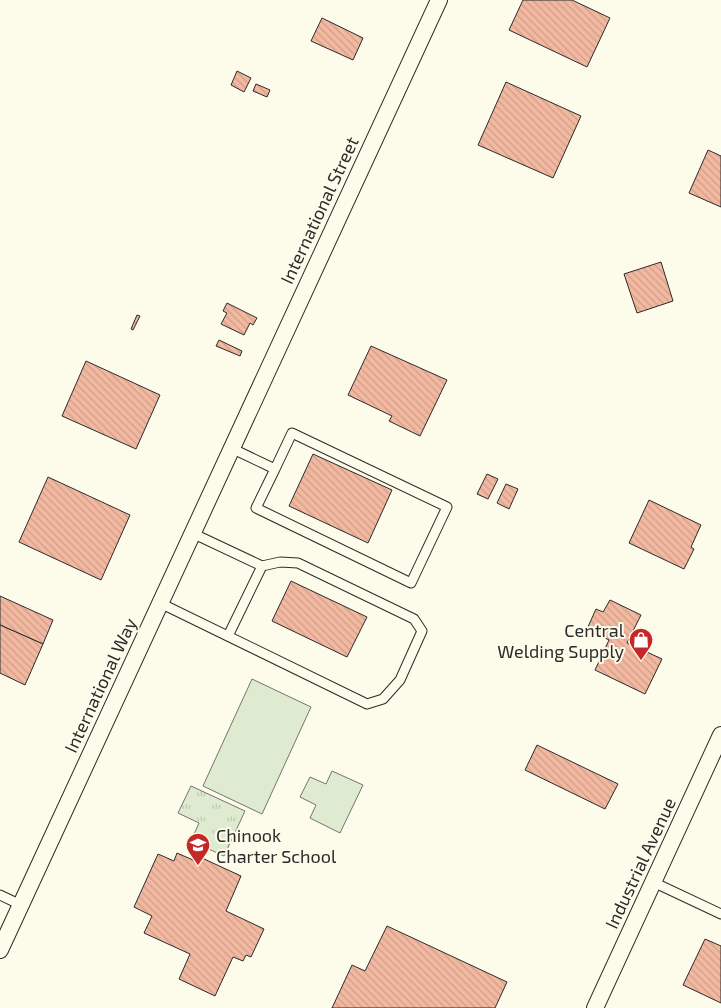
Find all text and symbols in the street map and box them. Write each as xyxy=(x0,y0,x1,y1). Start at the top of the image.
street label: International Street xyxy=(275,133,363,287)
street label: International Way xyxy=(59,614,141,756)
place label: Central Welding Supply xyxy=(497,619,625,662)
shop icon: Central Welding Supply xyxy=(628,627,654,661)
street label: Industrial Avenue xyxy=(600,794,680,932)
place label: Chinook Charter School xyxy=(216,824,337,867)
school or university icon: Chinook Charter School xyxy=(185,832,211,866)

